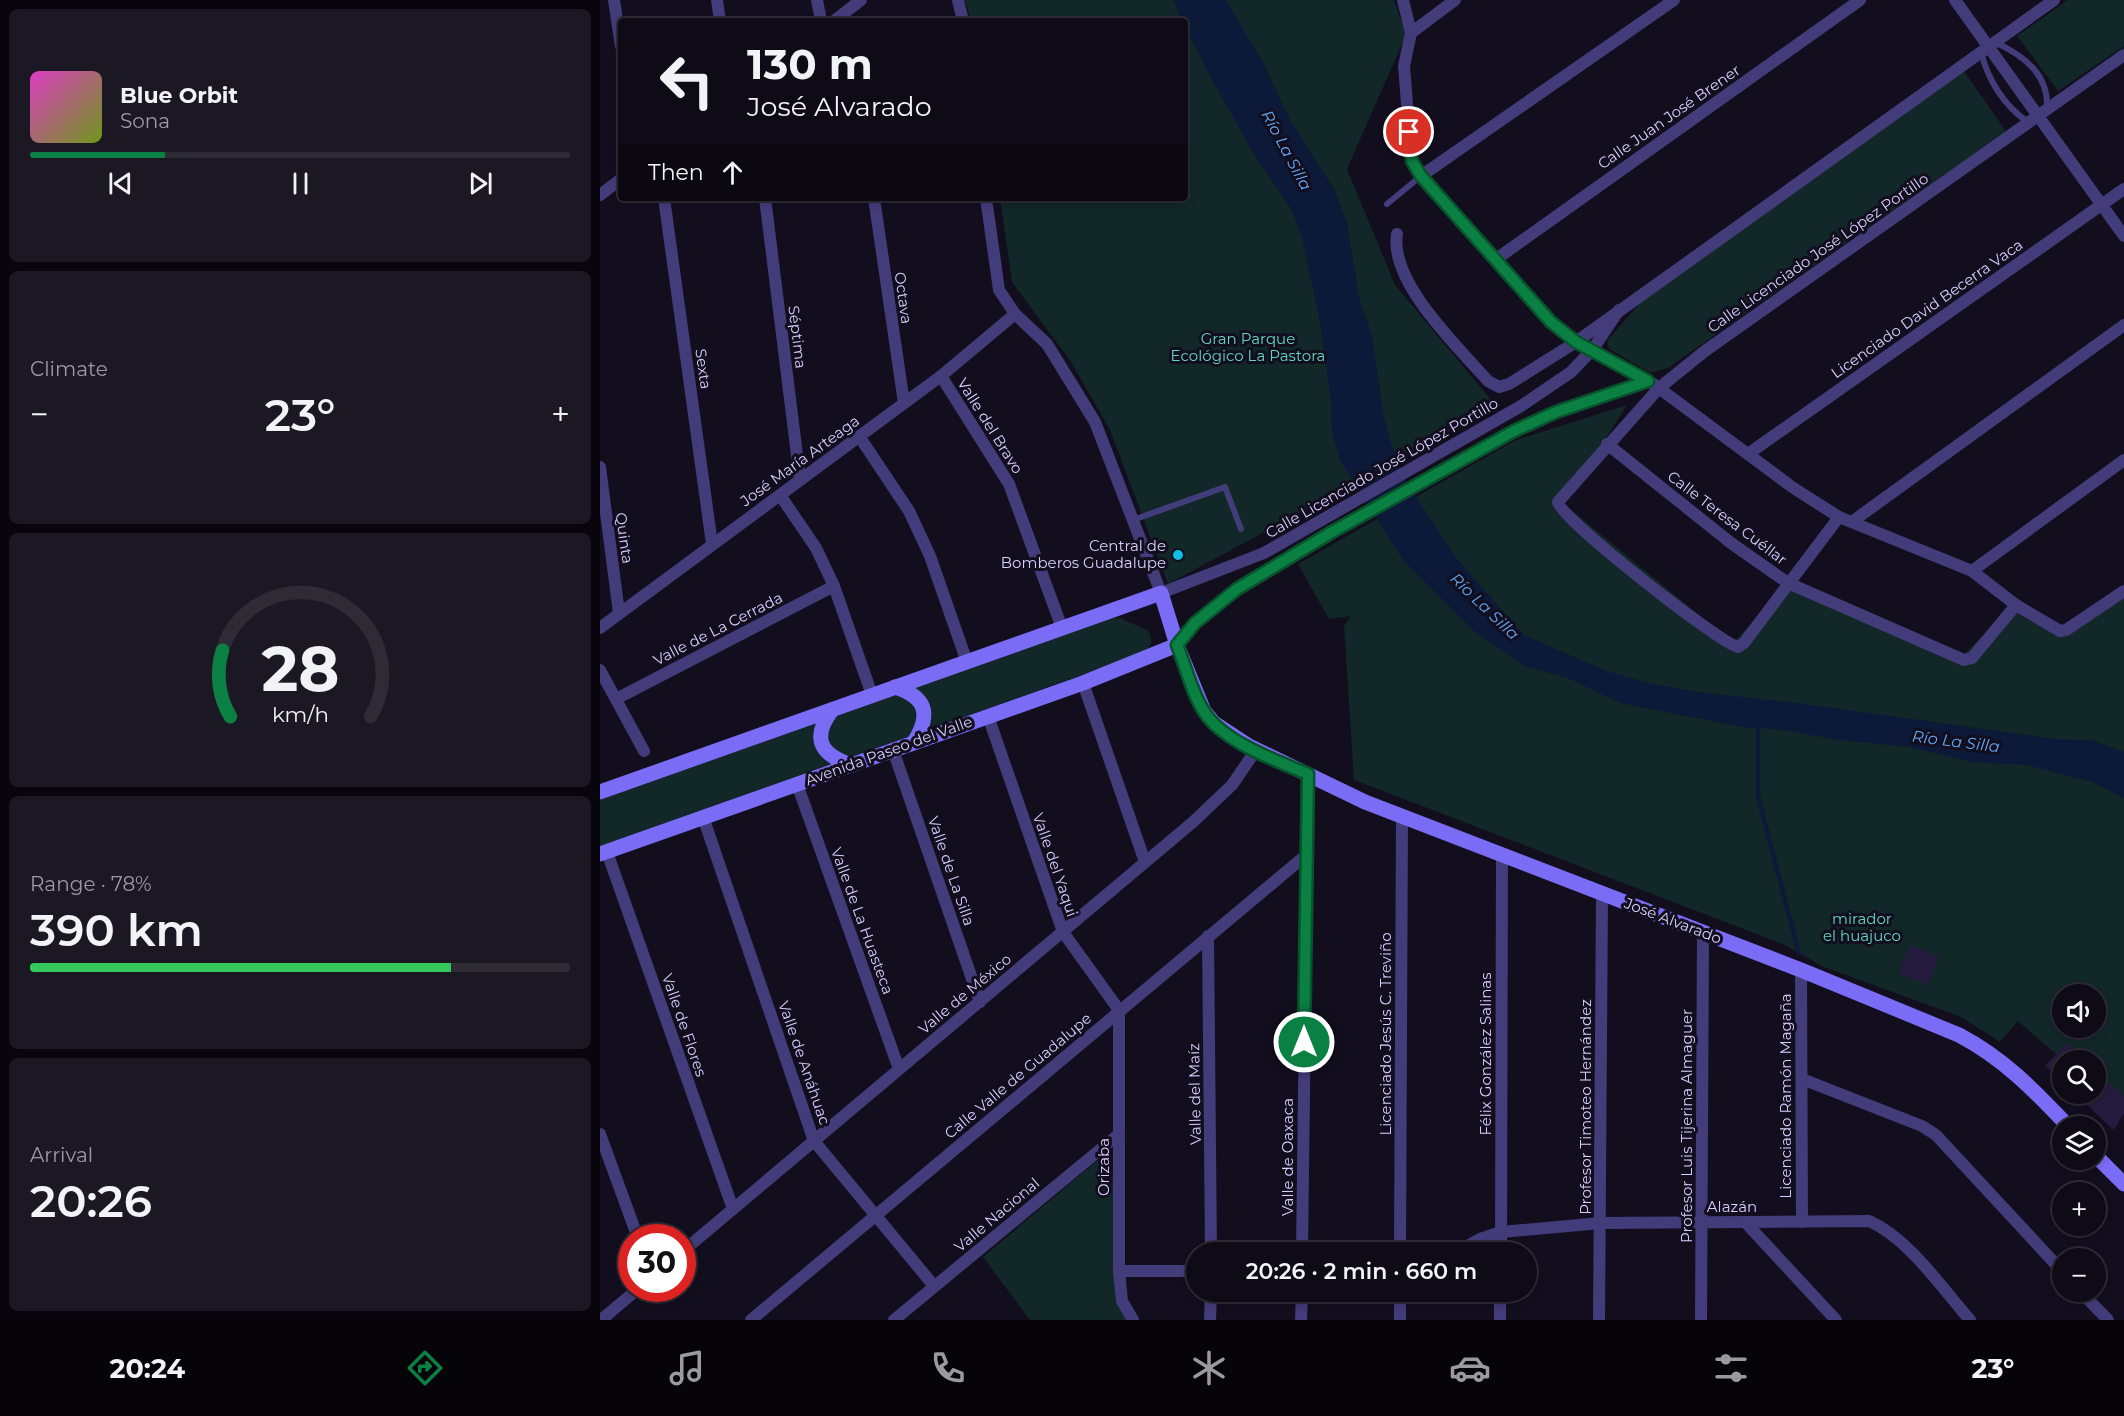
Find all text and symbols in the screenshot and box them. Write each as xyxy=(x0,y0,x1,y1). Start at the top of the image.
text: 130 m xyxy=(747,38,873,90)
icon: left xyxy=(648,42,726,120)
street label: Calle Juan José Brener xyxy=(1594,60,1744,173)
text: Blue Orbit xyxy=(120,82,238,109)
text: José Alvarado xyxy=(747,90,932,123)
pin xyxy=(1383,106,1434,157)
water label: Río La Silla xyxy=(1258,107,1316,194)
text: Sona xyxy=(120,109,170,133)
icon: arrive xyxy=(1392,115,1425,148)
icon: ahead xyxy=(716,156,749,189)
text: Then xyxy=(648,159,704,186)
icon: previous xyxy=(104,167,137,200)
icon: pause xyxy=(284,167,317,200)
icon: next xyxy=(464,167,497,200)
street label: Calle Licenciado José López Portillo xyxy=(1704,169,1932,337)
street label: Licenciado David Becerra Vaca xyxy=(1827,235,2026,382)
street label: Octava xyxy=(890,271,917,325)
street label: Séptima xyxy=(784,304,811,370)
park label: Gran Parque Ecológico La Pastora xyxy=(1171,329,1325,365)
street label: Sexta xyxy=(691,347,716,390)
text: Climate xyxy=(30,357,108,381)
street label: Valle del Bravo xyxy=(953,374,1027,477)
text: 23° xyxy=(265,387,335,442)
street label: Calle Licenciado José López Portillo xyxy=(1262,393,1501,542)
text: − xyxy=(30,394,49,434)
text: + xyxy=(551,394,570,434)
street label: José María Arteaga xyxy=(736,411,863,511)
street label: Calle Teresa Cuéllar xyxy=(1664,466,1791,569)
street label: Quinta xyxy=(612,511,637,565)
place label: Central de Bomberos Guadalupe xyxy=(1001,536,1166,572)
marker: Central de Bomberos Guadalupe xyxy=(1171,548,1185,562)
water label: Río La Silla xyxy=(1446,569,1523,644)
street label: Valle de La Cerrada xyxy=(650,588,786,669)
text: 28 xyxy=(261,631,339,707)
text: km/h xyxy=(271,701,329,727)
street label: Avenida Paseo del Valle xyxy=(803,711,975,790)
water label: Río La Silla xyxy=(1911,727,2001,756)
street label: Valle del Yaqui xyxy=(1029,810,1082,919)
street label: Valle de La Silla xyxy=(924,814,979,928)
street label: Valle de La Huasteca xyxy=(827,845,898,997)
text: Range · 78% xyxy=(30,872,152,896)
street label: José Alvarado xyxy=(1621,893,1724,948)
text: 390 km xyxy=(30,902,203,957)
park label: mirador el huajuco xyxy=(1823,909,1901,945)
street label: Licenciado Jesús C. Treviño xyxy=(1376,932,1395,1136)
street label: Valle de México xyxy=(914,949,1015,1038)
street label: Valle de Flores xyxy=(658,971,711,1079)
street label: Félix González Salinas xyxy=(1476,972,1495,1136)
map controls xyxy=(2052,984,2106,1302)
button: sound xyxy=(2052,984,2106,1038)
street label: Licenciado Ramón Magaña xyxy=(1776,993,1795,1199)
street label: Valle de Anáhuac xyxy=(774,998,835,1127)
street label: Profesor Timoteo Hernández xyxy=(1576,999,1595,1215)
street label: Calle Valle de Guadalupe xyxy=(940,1009,1095,1143)
street label: Profesor Luis Tijerina Almaguer xyxy=(1677,1009,1696,1243)
position arrow xyxy=(1272,1010,1336,1074)
street label: Valle del Maíz xyxy=(1184,1043,1205,1145)
button: search xyxy=(2052,1050,2106,1104)
street label: Valle de Oaxaca xyxy=(1278,1098,1297,1216)
button: layers xyxy=(2052,1116,2106,1170)
street label: Orizaba xyxy=(1094,1138,1113,1196)
text: Arrival xyxy=(30,1143,93,1167)
text: 20:26 xyxy=(30,1173,152,1228)
street label: Valle Nacional xyxy=(950,1173,1043,1256)
button: + xyxy=(2052,1182,2106,1236)
street label: Alazán xyxy=(1707,1197,1757,1216)
speed limit sign: 30 xyxy=(618,1224,696,1302)
button: − xyxy=(2052,1248,2106,1302)
text: 20:26 · 2 min · 660 m xyxy=(1246,1258,1477,1285)
icon: directions xyxy=(404,1347,446,1389)
icon: music xyxy=(666,1347,708,1389)
icon: phone xyxy=(927,1347,969,1389)
icon: climate xyxy=(1188,1347,1230,1389)
icon: car xyxy=(1449,1347,1491,1389)
icon: filters xyxy=(1710,1347,1752,1389)
text: 20:24 xyxy=(110,1352,185,1385)
text: 23° xyxy=(1972,1352,2014,1385)

